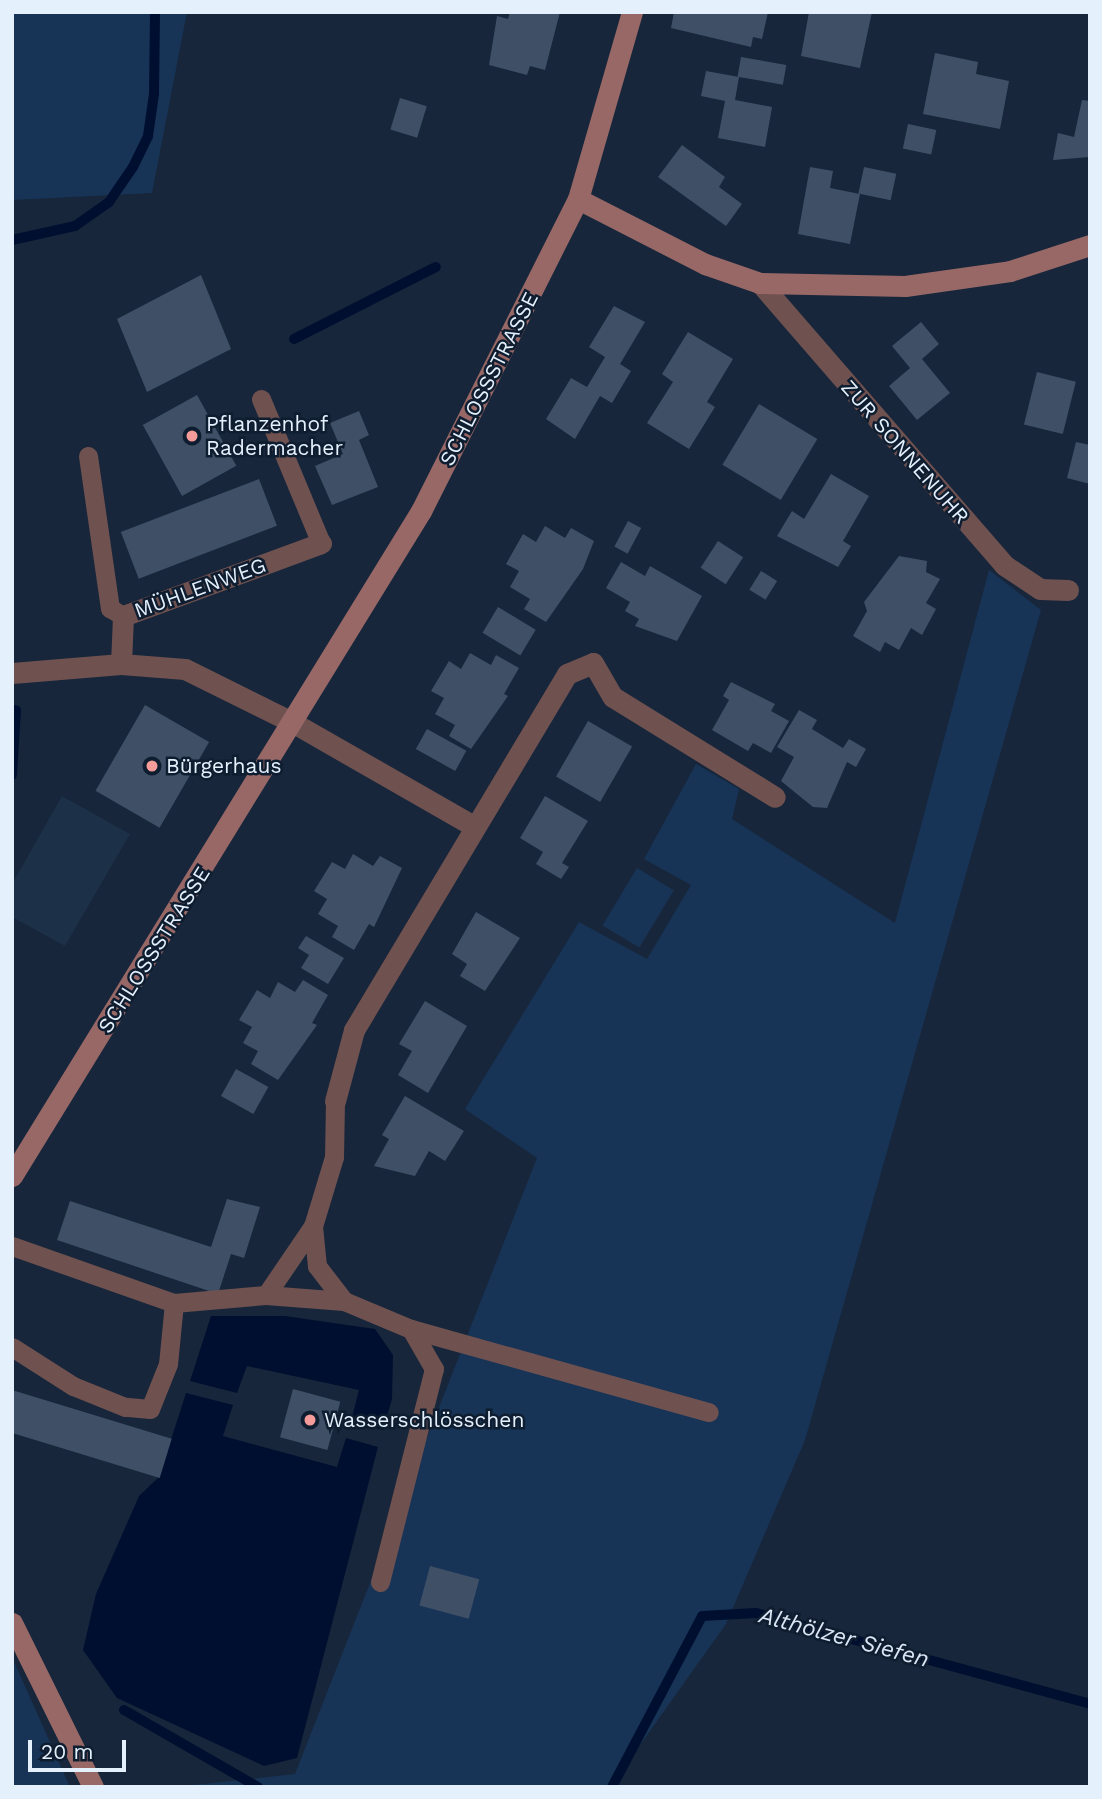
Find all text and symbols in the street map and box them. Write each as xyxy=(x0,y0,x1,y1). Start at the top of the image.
street label: SCHLOSSSTRASSE xyxy=(434,288,544,470)
street label: ZUR SONNENUHR xyxy=(836,375,974,529)
place label: Pflanzenhof Radermacher xyxy=(206,411,343,461)
marker: Pflanzenhof Radermacher xyxy=(184,428,200,444)
street label: MÜHLENWEG xyxy=(131,553,269,623)
place label: Bürgerhaus xyxy=(166,753,281,779)
marker: Bürgerhaus xyxy=(144,758,160,774)
street label: SCHLOSSSTRASSE xyxy=(93,862,215,1038)
place label: Wasserschlösschen xyxy=(324,1407,524,1433)
marker: Wasserschlösschen xyxy=(302,1412,318,1428)
water label: Althölzer Siefen xyxy=(756,1602,932,1674)
scale bar xyxy=(32,1726,130,1770)
text: 20 m xyxy=(41,1739,93,1764)

